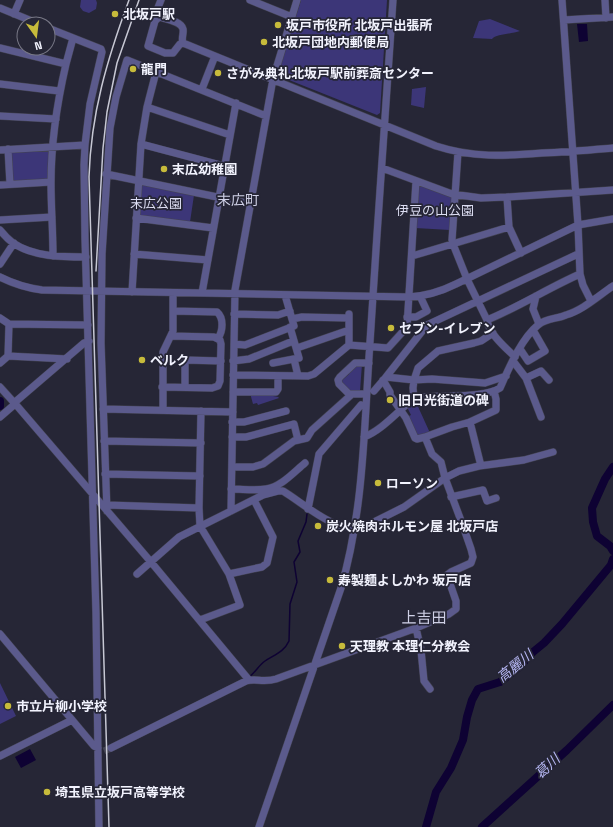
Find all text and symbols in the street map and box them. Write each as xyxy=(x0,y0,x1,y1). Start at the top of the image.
place label: 北坂戸駅 xyxy=(123,6,175,23)
marker: 北坂戸駅 xyxy=(110,9,120,19)
north arrow xyxy=(16,16,56,56)
place label: 坂戸市役所 北坂戸出張所 xyxy=(286,17,432,34)
marker: 坂戸市役所 北坂戸出張所 xyxy=(273,20,283,30)
place label: 北坂戸団地内郵便局 xyxy=(272,34,389,51)
marker: 北坂戸団地内郵便局 xyxy=(259,37,269,47)
text: N xyxy=(33,38,44,53)
place label: 龍門 xyxy=(141,61,167,78)
marker: 龍門 xyxy=(128,64,138,74)
place label: さがみ典礼北坂戸駅前葬斎センター xyxy=(226,65,434,82)
marker: さがみ典礼北坂戸駅前葬斎センター xyxy=(213,68,223,78)
place label: 末広幼稚園 xyxy=(172,161,237,178)
marker: 末広幼稚園 xyxy=(159,164,169,174)
district label: 末広町 xyxy=(217,191,259,209)
park label: 末広公園 xyxy=(130,195,182,212)
park label: 伊豆の山公園 xyxy=(396,202,474,219)
place label: セブン-イレブン xyxy=(399,320,496,337)
marker: セブン-イレブン xyxy=(386,323,396,333)
place label: ベルク xyxy=(150,352,189,369)
marker: ベルク xyxy=(137,355,147,365)
place label: 旧日光街道の碑 xyxy=(398,392,489,409)
marker: 旧日光街道の碑 xyxy=(385,395,395,405)
place label: ローソン xyxy=(386,475,438,492)
marker: ローソン xyxy=(373,478,383,488)
place label: 炭火焼肉ホルモン屋 北坂戸店 xyxy=(326,518,498,535)
marker: 炭火焼肉ホルモン屋 北坂戸店 xyxy=(313,521,323,531)
place label: 寿製麺よしかわ 坂戸店 xyxy=(338,572,471,589)
marker: 寿製麺よしかわ 坂戸店 xyxy=(325,575,335,585)
district label: 上吉田 xyxy=(401,608,447,627)
place label: 天理教 本理仁分教会 xyxy=(350,638,470,655)
marker: 天理教 本理仁分教会 xyxy=(337,641,347,651)
water label: 高麗川 xyxy=(493,645,539,686)
place label: 市立片柳小学校 xyxy=(16,698,107,715)
marker: 市立片柳小学校 xyxy=(3,701,13,711)
water label: 葛川 xyxy=(531,749,565,782)
place label: 埼玉県立坂戸高等学校 xyxy=(55,784,185,801)
marker: 埼玉県立坂戸高等学校 xyxy=(42,787,52,797)

